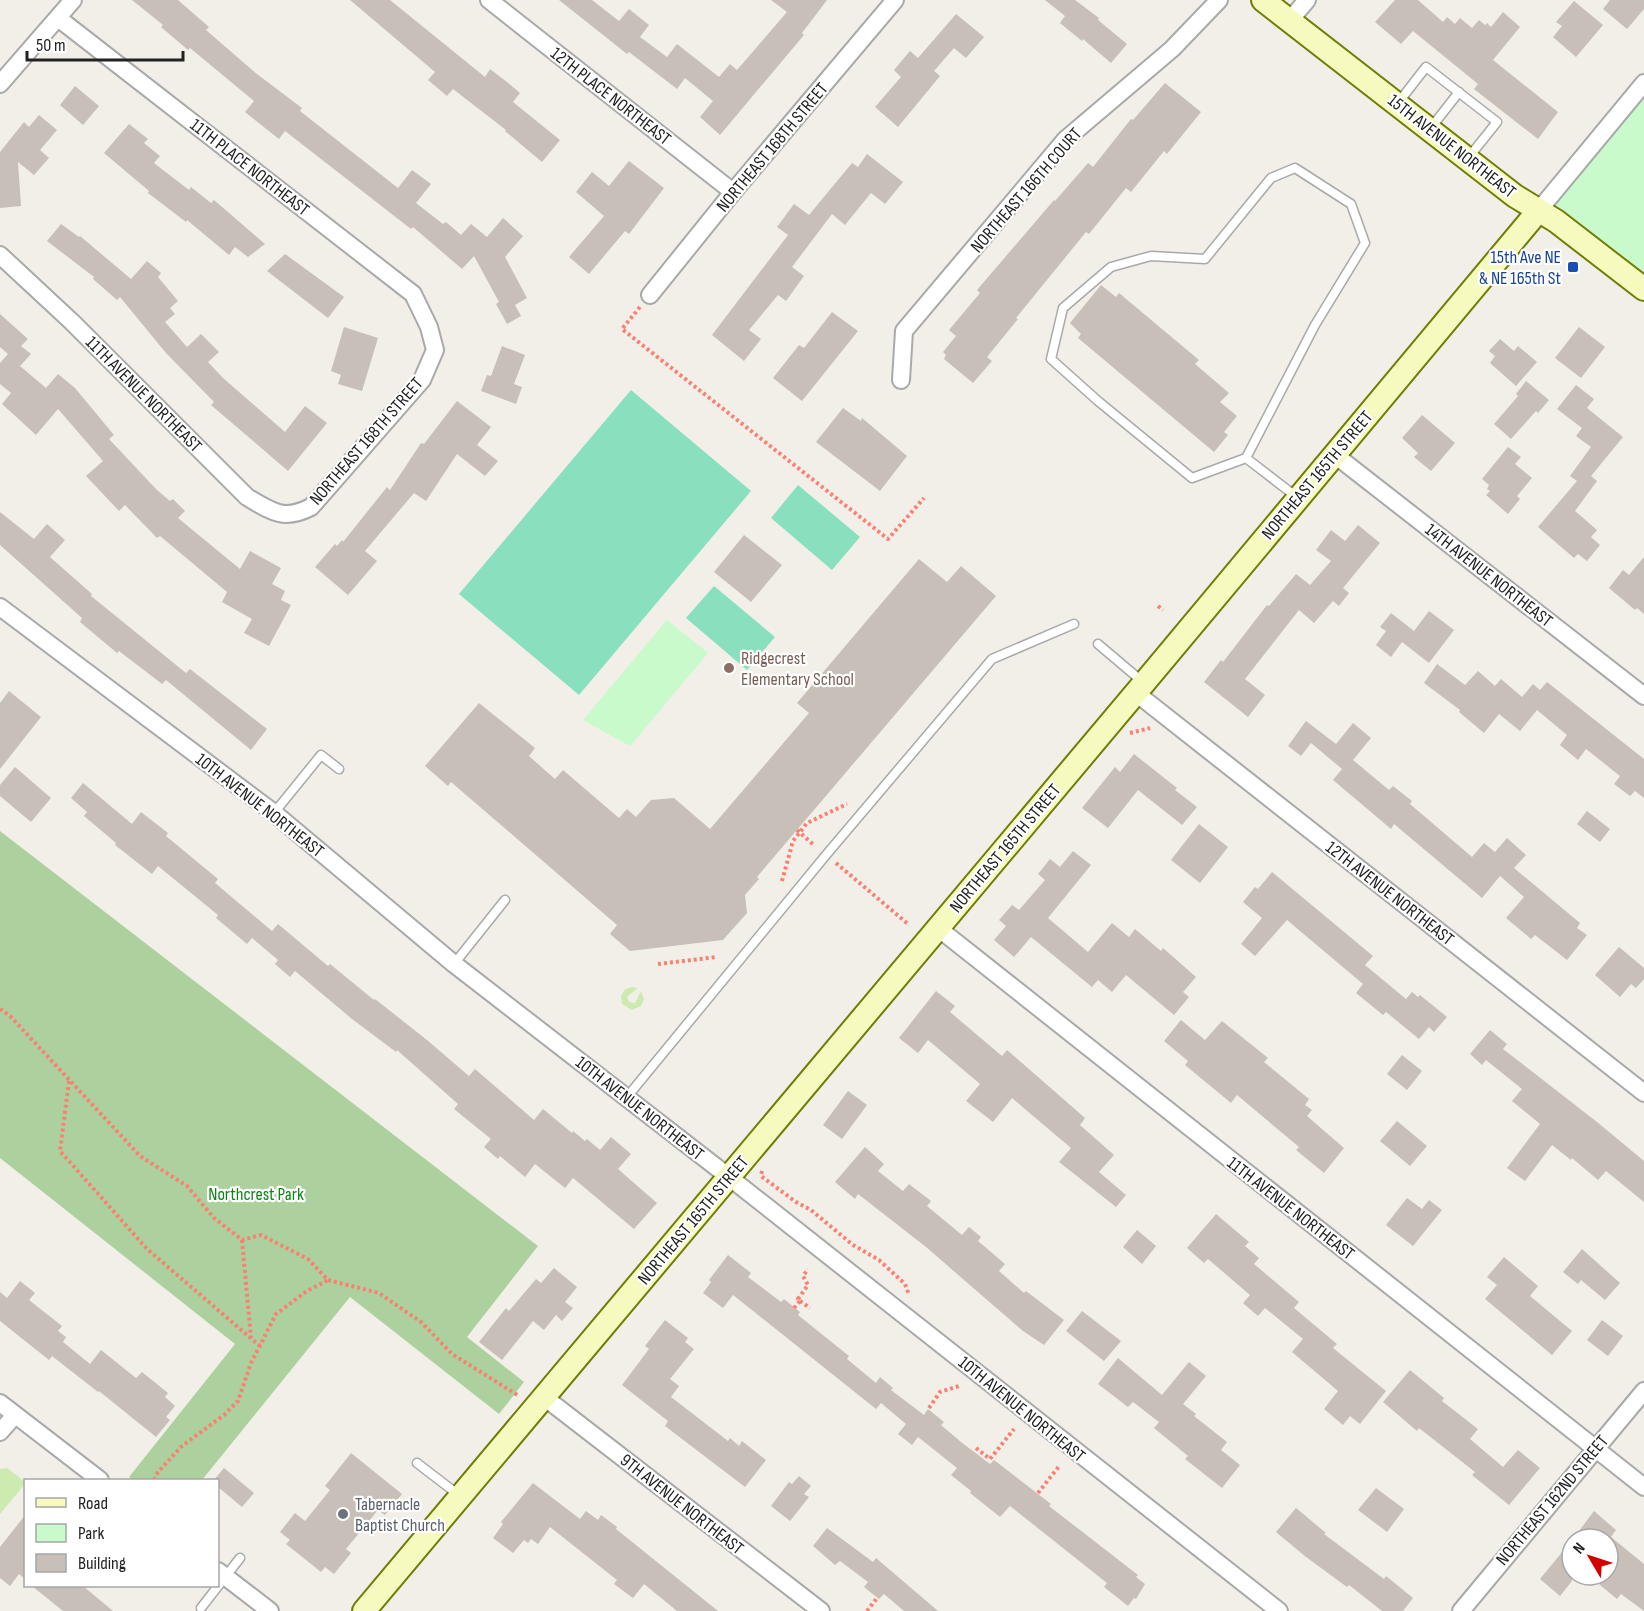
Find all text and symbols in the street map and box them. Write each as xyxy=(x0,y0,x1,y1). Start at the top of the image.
scale bar xyxy=(27,24,183,62)
text: 50 m xyxy=(36,35,66,56)
street label: 12TH PLACE NORTHEAST xyxy=(546,43,675,150)
street label: NORTHEAST 168TH STREET xyxy=(712,79,833,216)
street label: 15TH AVENUE NORTHEAST xyxy=(1384,90,1520,203)
street label: 11TH PLACE NORTHEAST xyxy=(186,114,313,220)
street label: NORTHEAST 166TH COURT xyxy=(967,124,1086,257)
place label: 15th Ave NE & NE 165th St xyxy=(1479,247,1562,289)
marker: 15th Ave NE & NE 165th St xyxy=(1566,260,1580,274)
street label: 11TH AVENUE NORTHEAST xyxy=(81,332,206,457)
street label: NORTHEAST 168TH STREET xyxy=(305,373,427,509)
street label: NORTHEAST 165TH STREET xyxy=(1257,407,1377,544)
street label: 14TH AVENUE NORTHEAST xyxy=(1421,519,1557,632)
place label: Ridgecrest Elementary School xyxy=(741,648,854,690)
marker: Ridgecrest Elementary School xyxy=(722,661,736,675)
street label: 10TH AVENUE NORTHEAST xyxy=(192,749,328,862)
street label: NORTHEAST 165TH STREET xyxy=(945,780,1065,917)
street label: 12TH AVENUE NORTHEAST xyxy=(1321,837,1458,950)
street label: 10TH AVENUE NORTHEAST xyxy=(572,1052,708,1165)
street label: NORTHEAST 165TH STREET xyxy=(633,1152,753,1289)
street label: 11TH AVENUE NORTHEAST xyxy=(1223,1152,1358,1265)
park label: Northcrest Park xyxy=(208,1184,304,1205)
street label: 10TH AVENUE NORTHEAST xyxy=(954,1352,1089,1467)
street label: NORTHEAST 162ND STREET xyxy=(1491,1431,1613,1569)
street label: 9TH AVENUE NORTHEAST xyxy=(616,1450,748,1559)
legend xyxy=(24,1479,219,1587)
text: Road xyxy=(78,1493,108,1514)
place label: Tabernacle Baptist Church xyxy=(355,1494,445,1536)
marker: Tabernacle Baptist Church xyxy=(336,1507,350,1521)
text: Park xyxy=(78,1523,104,1544)
north arrow xyxy=(1560,1527,1620,1587)
text: Building xyxy=(78,1553,126,1574)

